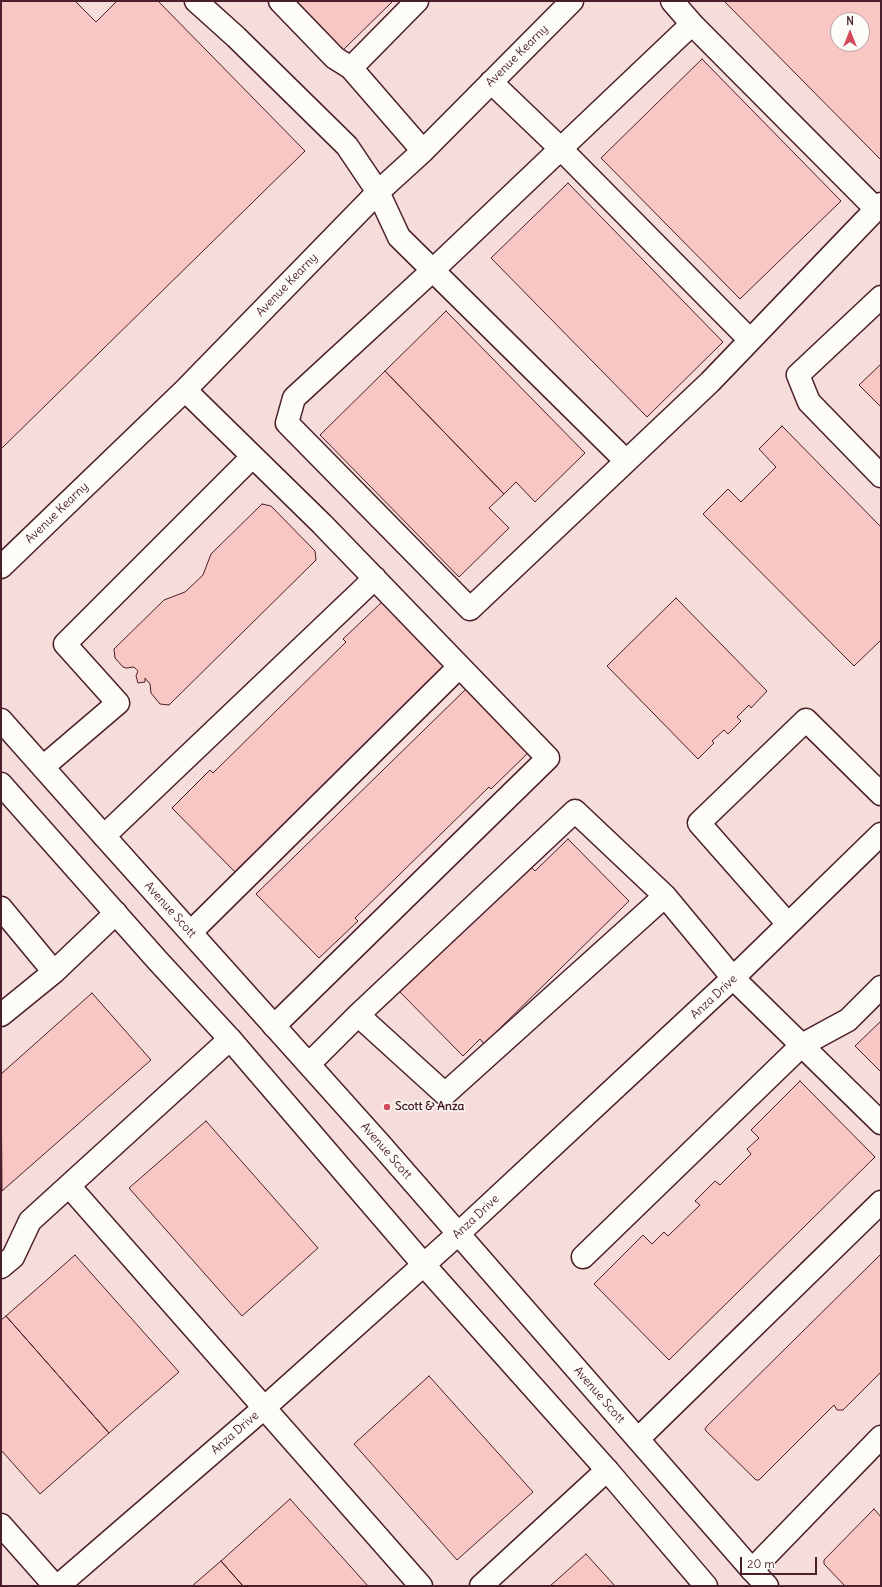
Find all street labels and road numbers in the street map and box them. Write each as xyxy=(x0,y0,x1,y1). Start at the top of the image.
street label: Avenue Kearny xyxy=(483,22,551,90)
street label: Avenue Kearny xyxy=(253,250,321,320)
street label: Avenue Kearny xyxy=(22,479,92,547)
street label: Avenue Scott xyxy=(141,879,199,941)
street label: Anza Drive xyxy=(688,972,740,1022)
street label: Avenue Scott xyxy=(357,1120,415,1182)
street label: Anza Drive xyxy=(450,1192,502,1242)
street label: Avenue Scott xyxy=(570,1364,628,1426)
street label: Anza Drive xyxy=(208,1408,262,1458)

